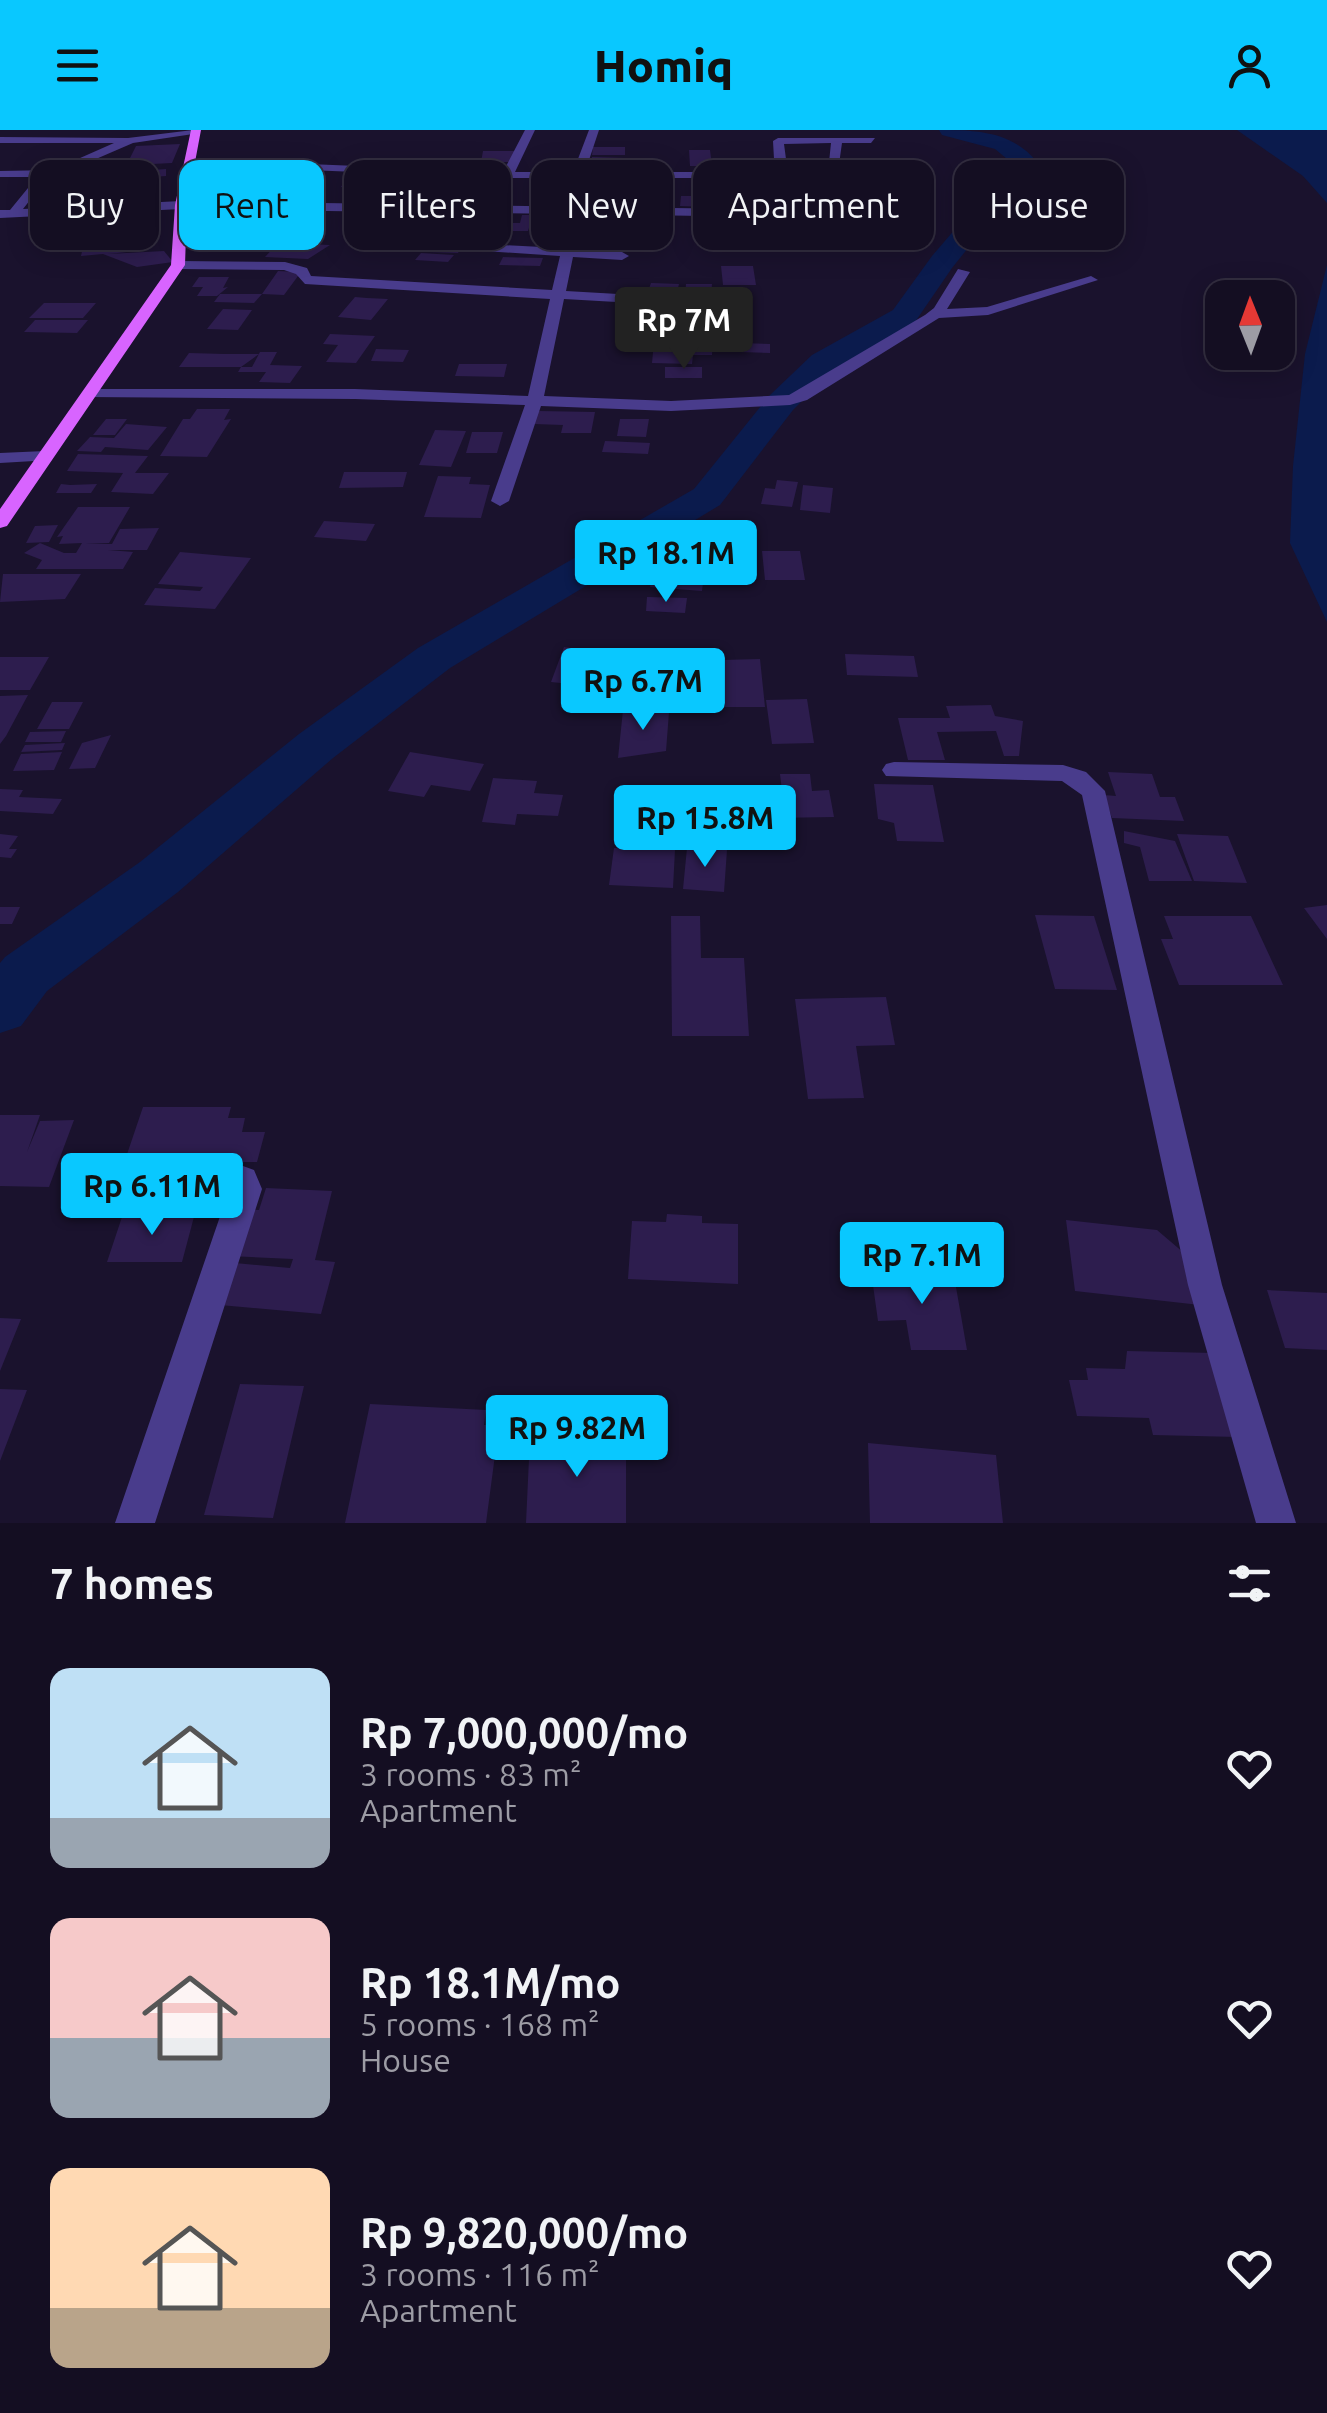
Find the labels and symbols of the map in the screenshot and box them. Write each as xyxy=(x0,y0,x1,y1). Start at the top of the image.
north arrow xyxy=(1205,280,1295,370)
pin: Rp 7M xyxy=(614,287,754,372)
pin: Rp 18.1M xyxy=(563,520,769,605)
pin: Rp 6.7M xyxy=(551,648,735,733)
pin: Rp 15.8M xyxy=(602,785,808,870)
pin: Rp 6.11M xyxy=(49,1153,255,1238)
pin: Rp 7.1M xyxy=(830,1222,1014,1307)
pin: Rp 9.82M xyxy=(474,1395,680,1480)

